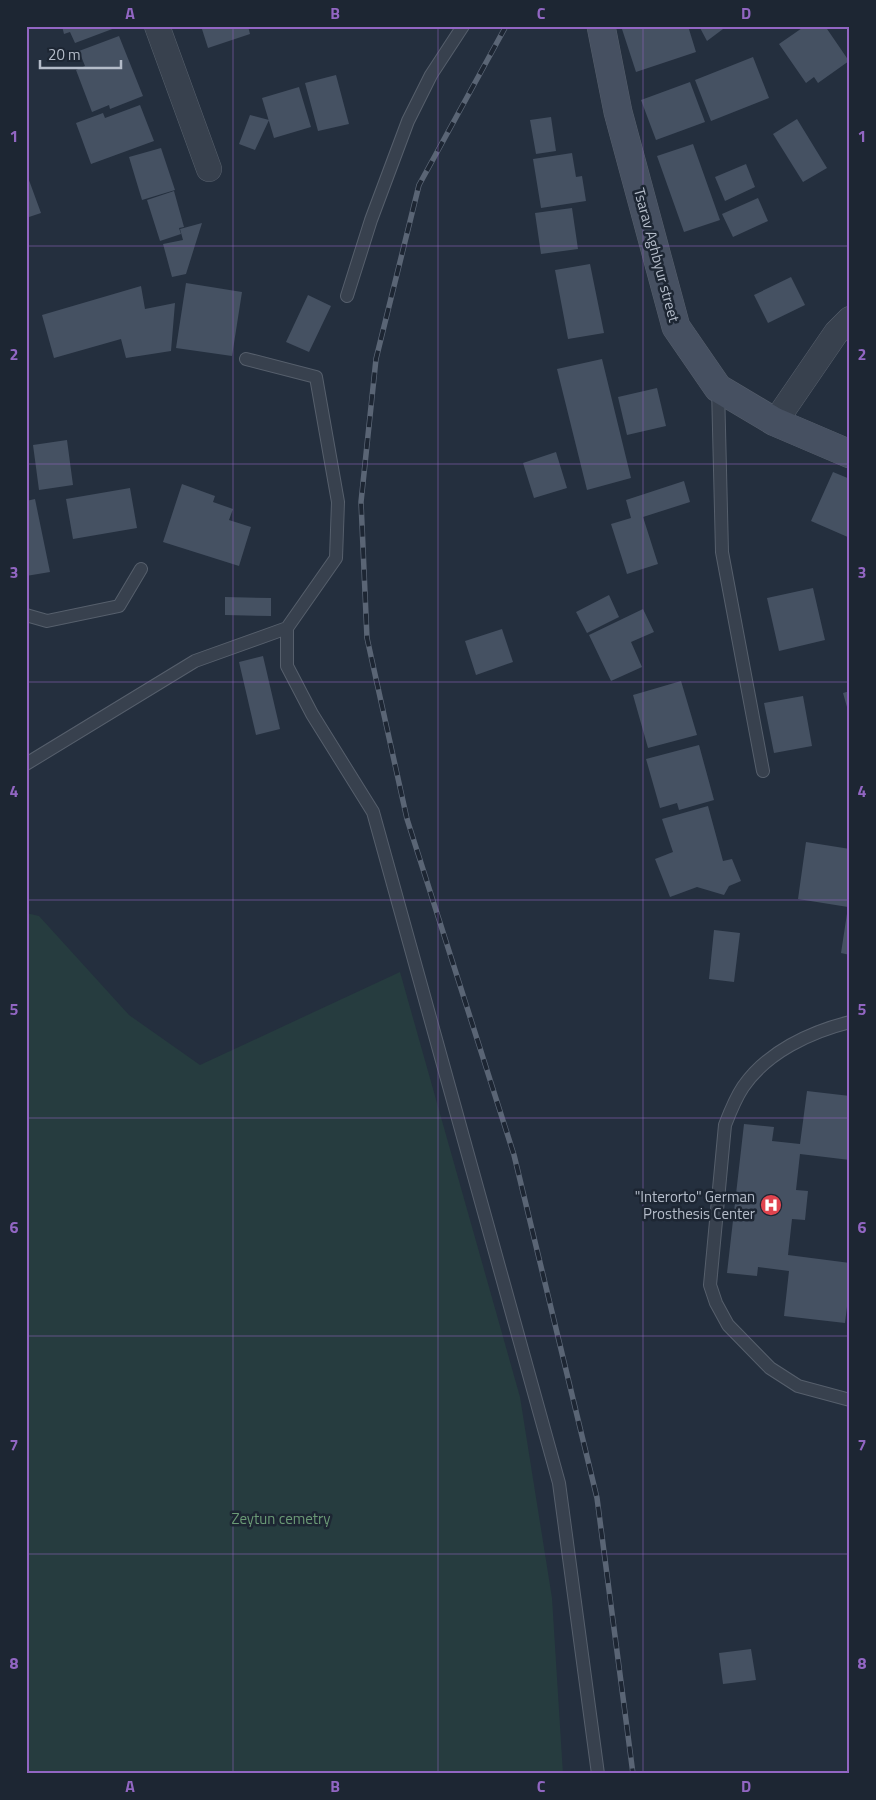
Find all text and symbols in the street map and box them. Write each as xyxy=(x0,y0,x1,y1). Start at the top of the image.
text: A xyxy=(125,1,135,25)
text: B xyxy=(330,1,340,25)
text: C xyxy=(537,1,546,25)
text: D xyxy=(741,1,751,25)
scale bar xyxy=(40,38,121,70)
text: 20 m xyxy=(48,43,81,66)
text: 1 xyxy=(10,124,18,148)
text: 1 xyxy=(858,124,866,148)
street label: Tsarav Aghbyur street xyxy=(628,185,686,325)
text: 2 xyxy=(10,342,18,366)
text: 2 xyxy=(858,342,866,366)
text: 3 xyxy=(10,560,18,584)
text: 3 xyxy=(858,560,866,584)
text: 4 xyxy=(10,779,19,803)
text: 4 xyxy=(858,779,867,803)
text: 5 xyxy=(10,997,19,1021)
text: 5 xyxy=(858,997,867,1021)
place label: "Interorto" German Prosthesis Center xyxy=(635,1185,755,1225)
hospital icon: "Interorto" German Prosthesis Center xyxy=(759,1193,783,1217)
text: 6 xyxy=(10,1215,19,1239)
text: 6 xyxy=(858,1215,867,1239)
text: 7 xyxy=(10,1433,18,1457)
text: 7 xyxy=(858,1433,866,1457)
park label: Zeytun cemetry xyxy=(232,1507,330,1530)
text: 8 xyxy=(10,1651,19,1675)
text: 8 xyxy=(858,1651,867,1675)
text: A xyxy=(125,1774,135,1798)
text: B xyxy=(330,1774,340,1798)
text: C xyxy=(537,1774,546,1798)
text: D xyxy=(741,1774,751,1798)

